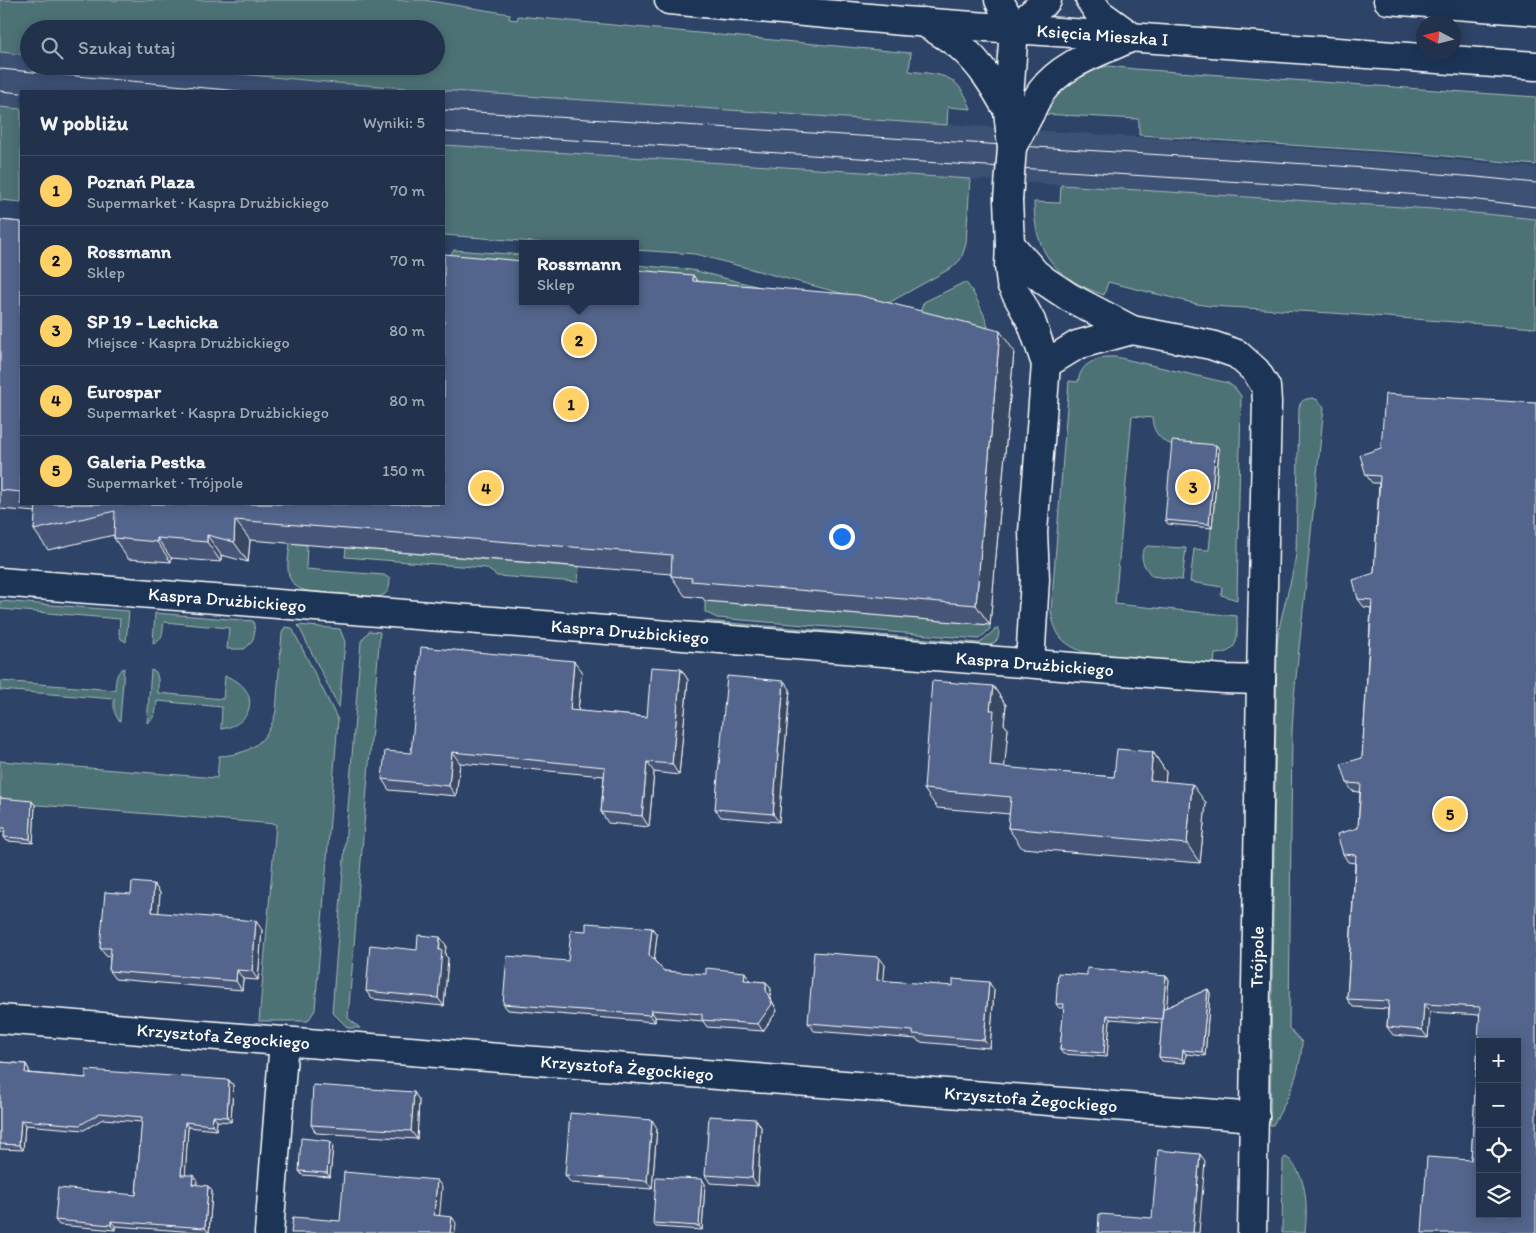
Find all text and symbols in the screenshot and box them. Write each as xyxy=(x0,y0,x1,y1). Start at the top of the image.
north arrow xyxy=(1416,15,1461,60)
search box xyxy=(20,20,445,75)
street label: Księcia Mieszka I xyxy=(1036,20,1169,51)
icon: search xyxy=(38,34,66,62)
text: Szukaj tutaj xyxy=(78,36,175,59)
text: W pobliżu xyxy=(40,110,128,135)
text: Wyniki: 5 xyxy=(363,113,425,132)
text: Poznań Plaza xyxy=(87,170,195,193)
text: 1 xyxy=(52,181,60,200)
text: 70 m xyxy=(390,181,425,200)
text: Supermarket · Kaspra Drużbickiego xyxy=(87,193,329,212)
text: Rossmann xyxy=(87,240,171,263)
popup xyxy=(519,240,639,305)
text: 2 xyxy=(52,251,60,270)
text: 70 m xyxy=(390,251,425,270)
text: Rossmann xyxy=(537,252,621,275)
text: Sklep xyxy=(87,263,125,282)
text: Sklep xyxy=(537,275,575,294)
text: SP 19 - Lechicka xyxy=(87,310,218,333)
text: 3 xyxy=(52,321,60,340)
text: 80 m xyxy=(389,321,425,340)
pin: 2 xyxy=(563,321,595,359)
text: Miejsce · Kaspra Drużbickiego xyxy=(87,333,290,352)
text: Eurospar xyxy=(87,380,161,403)
pin: 1 xyxy=(555,385,587,423)
text: 4 xyxy=(51,391,61,410)
text: 80 m xyxy=(389,391,425,410)
text: Supermarket · Kaspra Drużbickiego xyxy=(87,403,329,422)
text: Galeria Pestka xyxy=(87,450,206,473)
text: 5 xyxy=(52,461,60,480)
text: 150 m xyxy=(382,461,425,480)
pin: 3 xyxy=(1177,468,1209,506)
pin: 4 xyxy=(470,469,502,507)
text: Supermarket · Trójpole xyxy=(87,473,243,492)
your location xyxy=(829,524,855,550)
street label: Kaspra Drużbickiego xyxy=(147,583,307,617)
street label: Kaspra Drużbickiego xyxy=(550,615,710,649)
street label: Kaspra Drużbickiego xyxy=(955,647,1115,681)
pin: 5 xyxy=(1434,795,1466,833)
street label: Trójpole xyxy=(1245,926,1269,988)
street label: Krzysztofa Żegockiego xyxy=(136,1019,311,1054)
map controls xyxy=(1476,1038,1521,1218)
button: + xyxy=(1476,1038,1521,1083)
street label: Krzysztofa Żegockiego xyxy=(540,1050,715,1086)
street label: Krzysztofa Żegockiego xyxy=(943,1082,1118,1117)
button: − xyxy=(1476,1083,1521,1128)
button: locate xyxy=(1476,1128,1521,1173)
button: layers xyxy=(1476,1173,1521,1218)

